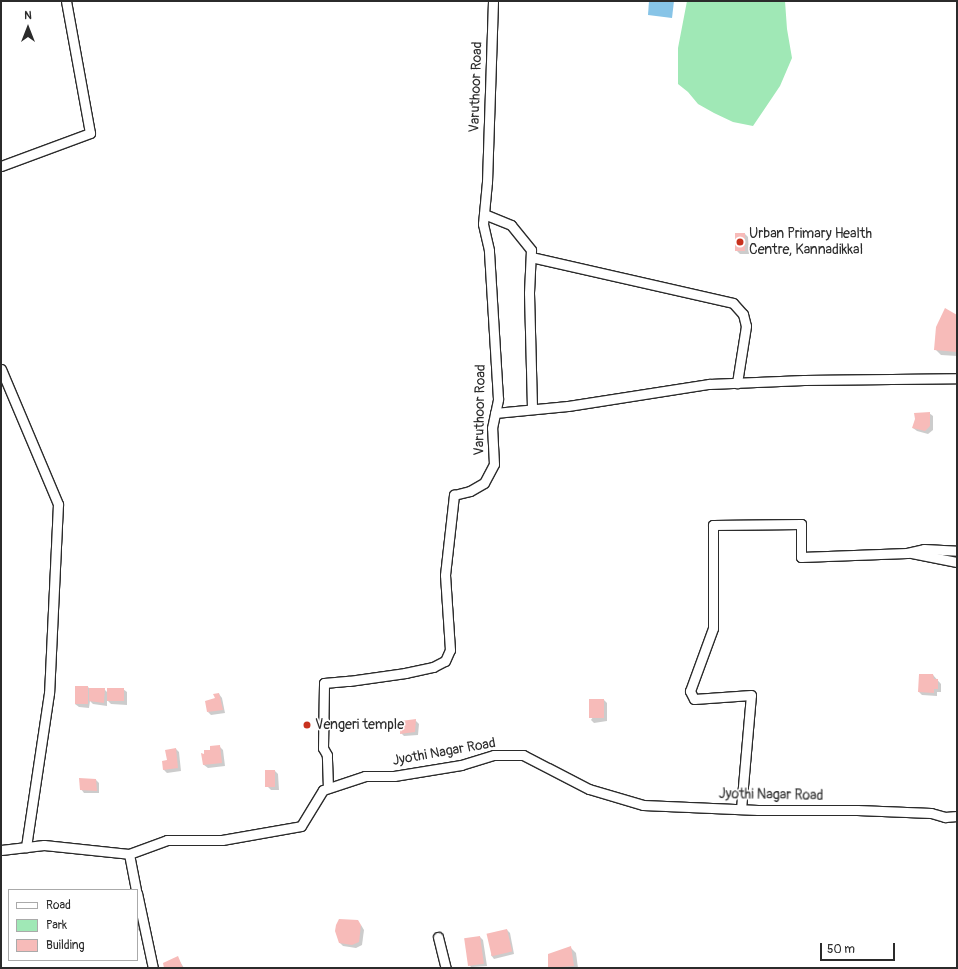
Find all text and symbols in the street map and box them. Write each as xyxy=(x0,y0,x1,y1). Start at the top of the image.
north arrow xyxy=(8,8,48,48)
text: N xyxy=(24,9,32,22)
street label: Varuthoor Road xyxy=(466,41,486,133)
place label: Urban Primary Health Centre, Kannadikkal xyxy=(749,226,872,258)
marker: Urban Primary Health Centre, Kannadikkal xyxy=(734,236,746,248)
street label: Varuthoor Road xyxy=(471,364,489,456)
place label: Vengeri temple xyxy=(315,717,404,733)
marker: Vengeri temple xyxy=(302,720,312,730)
street label: Jyothi Nagar Road xyxy=(391,735,497,769)
street label: Jyothi Nagar Road xyxy=(719,786,823,804)
legend xyxy=(8,889,138,961)
text: Road xyxy=(46,898,71,913)
text: Park xyxy=(46,918,67,933)
scale bar xyxy=(822,935,897,961)
text: Building xyxy=(46,938,85,953)
text: 50 m xyxy=(827,942,855,957)

